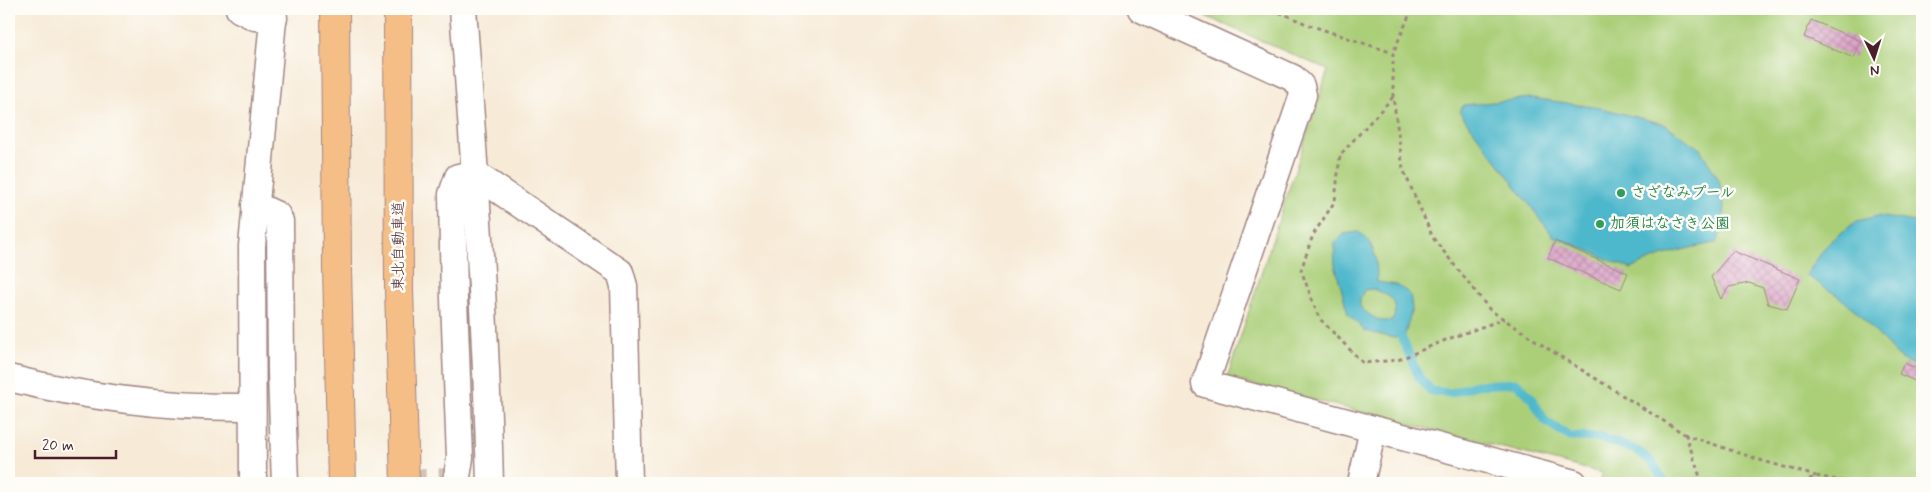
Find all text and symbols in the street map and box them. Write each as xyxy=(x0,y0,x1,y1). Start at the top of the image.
north arrow xyxy=(1848,32,1898,82)
text: N xyxy=(1870,61,1880,79)
place label: さざなみプール xyxy=(1631,183,1735,203)
marker: さざなみプール xyxy=(1615,187,1627,199)
street label: 東北自動車道 xyxy=(389,201,409,291)
place label: 加須はなさき公園 xyxy=(1610,214,1730,234)
marker: 加須はなさき公園 xyxy=(1594,218,1606,230)
scale bar xyxy=(35,427,116,459)
text: 20 m xyxy=(42,436,74,456)

